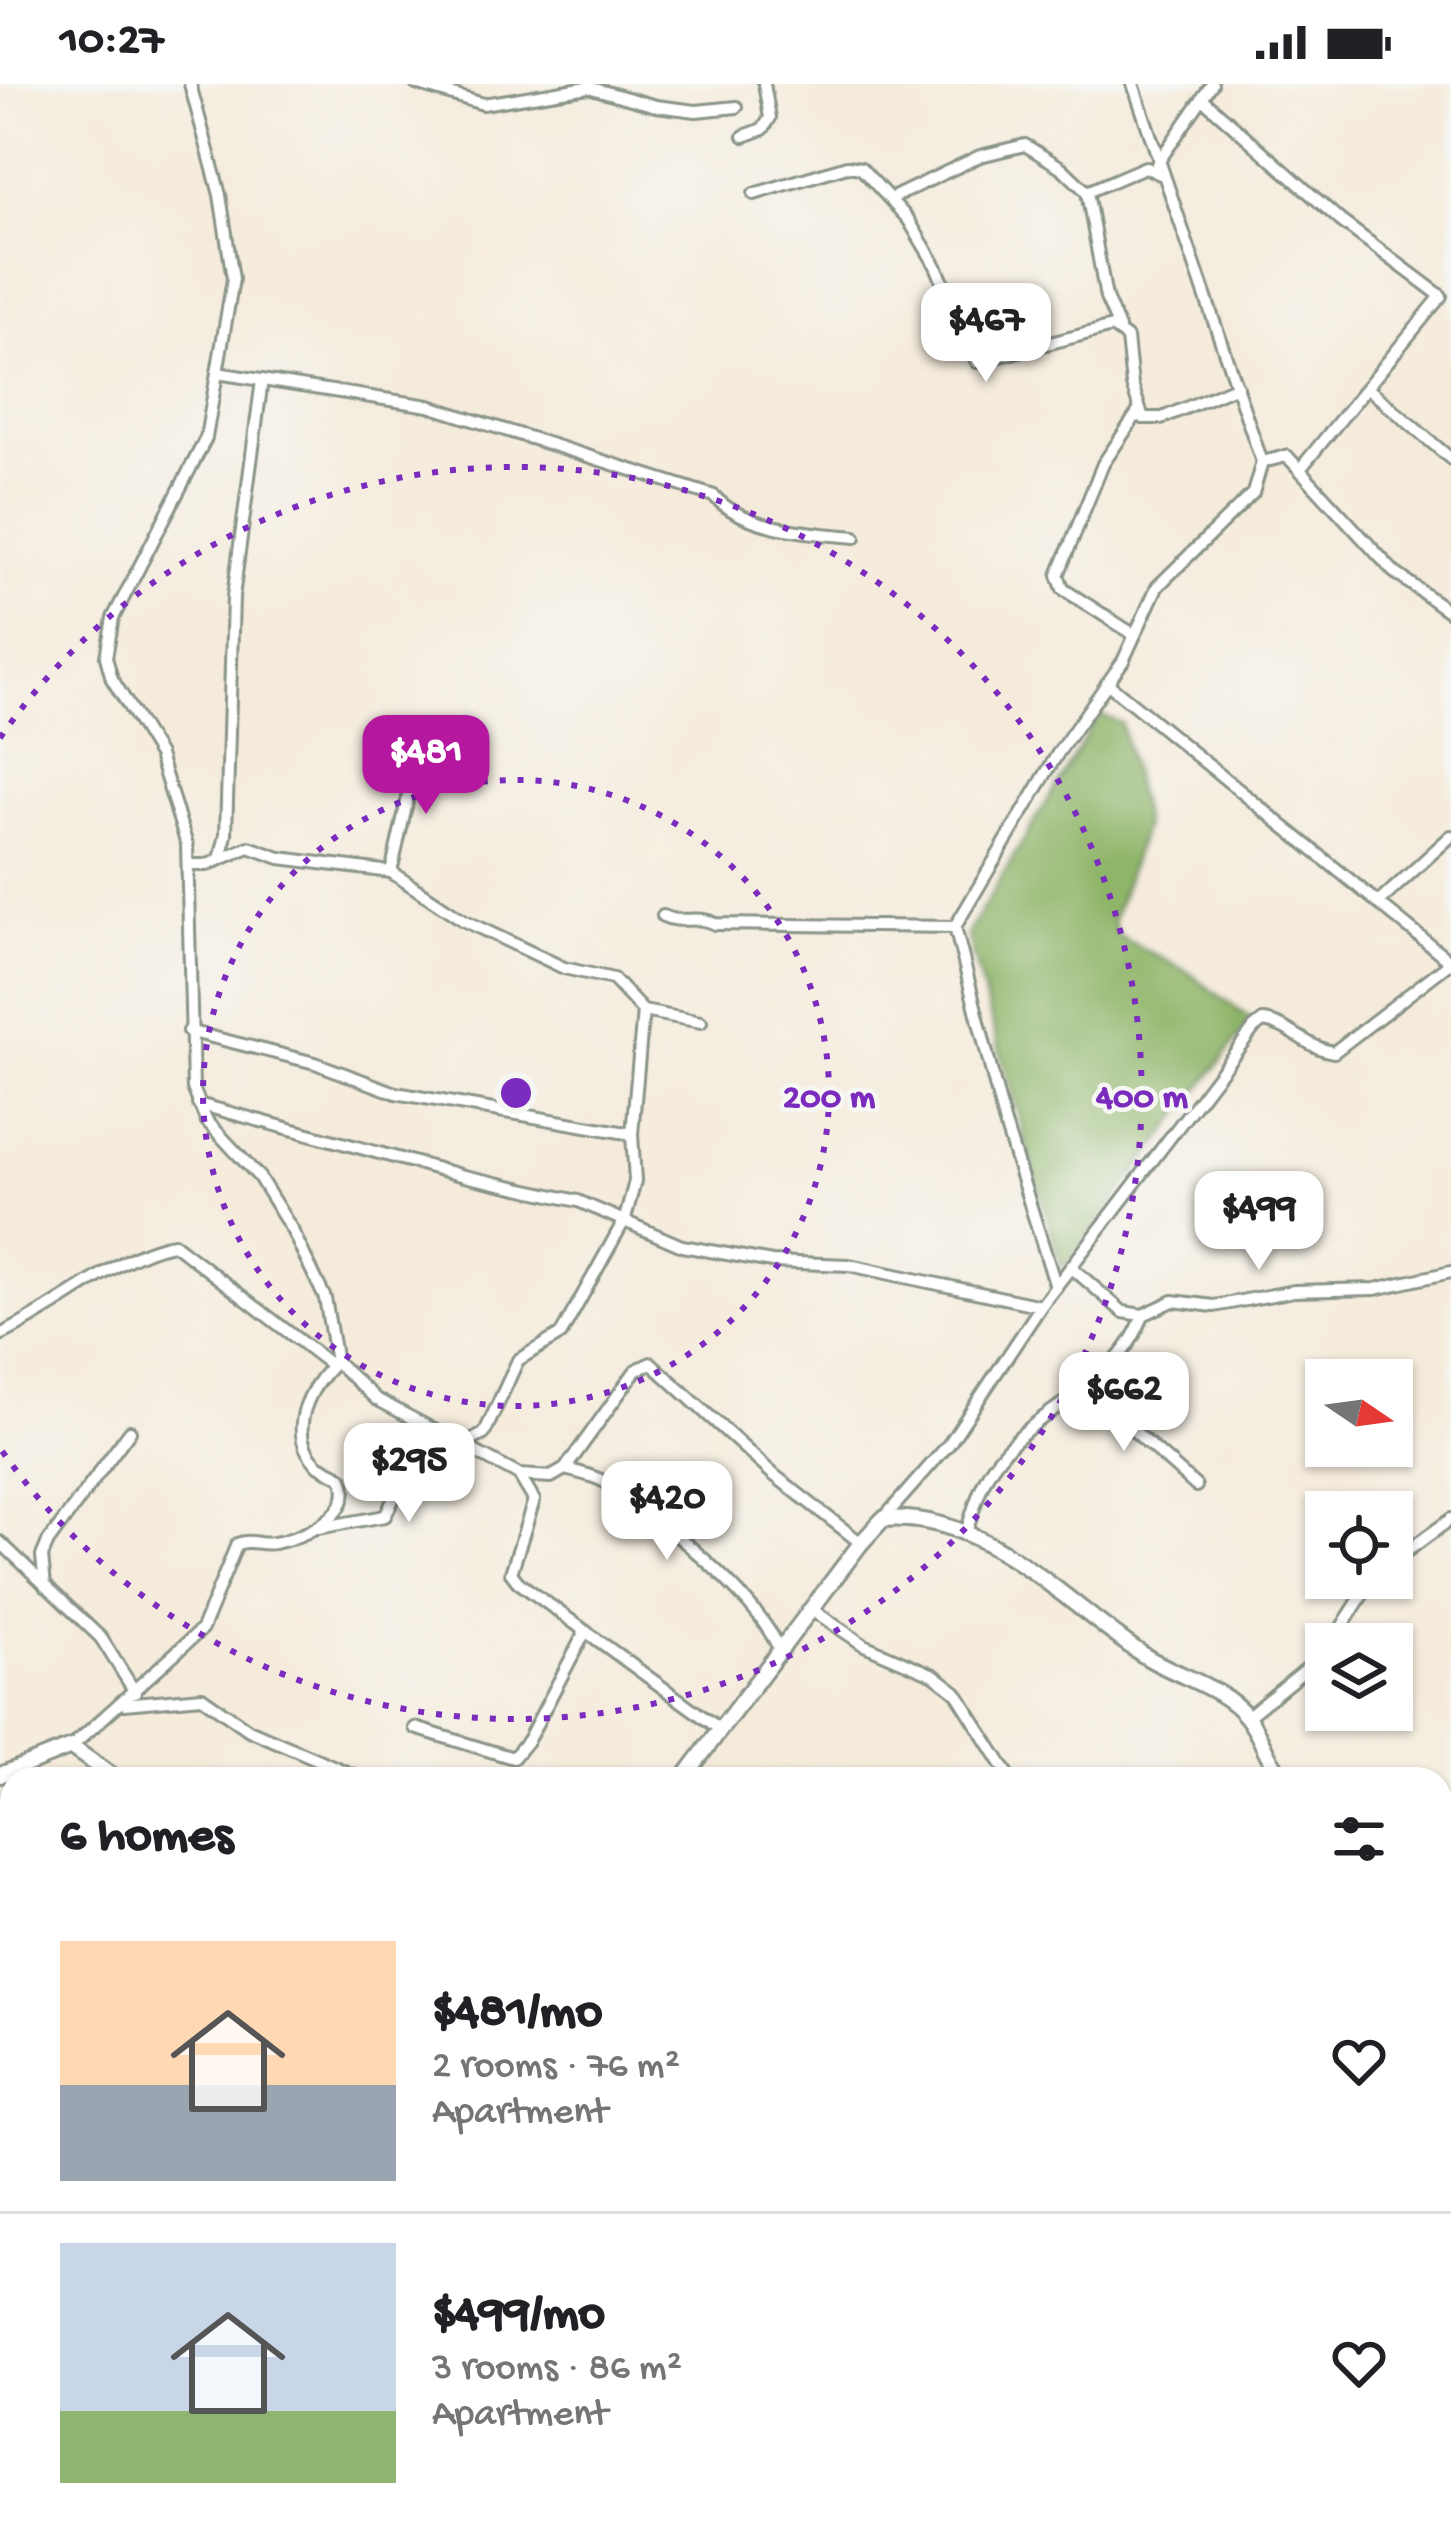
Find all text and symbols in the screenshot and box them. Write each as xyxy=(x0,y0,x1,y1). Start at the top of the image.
text: 10:27 xyxy=(60,16,163,69)
pin: $467 xyxy=(915,283,1057,385)
text: $467 xyxy=(948,299,1024,345)
pin: $481 xyxy=(355,715,497,817)
text: $481 xyxy=(389,731,463,777)
centre of rings xyxy=(495,1072,537,1114)
text: 200 m xyxy=(783,1078,876,1121)
text: 400 m xyxy=(1095,1078,1188,1121)
pin: $499 xyxy=(1188,1171,1330,1273)
text: $499 xyxy=(1221,1187,1297,1233)
pin: $662 xyxy=(1053,1352,1195,1454)
north arrow xyxy=(1305,1359,1413,1467)
map controls xyxy=(1305,1359,1413,1731)
text: $662 xyxy=(1086,1368,1162,1414)
pin: $295 xyxy=(338,1423,480,1525)
text: $295 xyxy=(371,1439,447,1485)
pin: $420 xyxy=(596,1461,738,1563)
text: $420 xyxy=(628,1477,706,1523)
button: locate xyxy=(1305,1491,1413,1599)
button: layers xyxy=(1305,1623,1413,1731)
icon: filters xyxy=(1326,1806,1392,1872)
text: 6 homes xyxy=(60,1809,233,1869)
text: $481/mo xyxy=(432,1985,603,2045)
icon: home xyxy=(156,1989,300,2133)
icon: heart xyxy=(1326,2028,1392,2094)
text: 2 rooms · 76 m² xyxy=(432,2045,680,2091)
text: Apartment xyxy=(432,2091,608,2137)
text: $499/mo xyxy=(432,2287,605,2347)
icon: home xyxy=(156,2291,300,2435)
icon: heart xyxy=(1326,2330,1392,2396)
text: 3 rooms · 86 m² xyxy=(432,2347,682,2393)
text: Apartment xyxy=(432,2393,608,2439)

